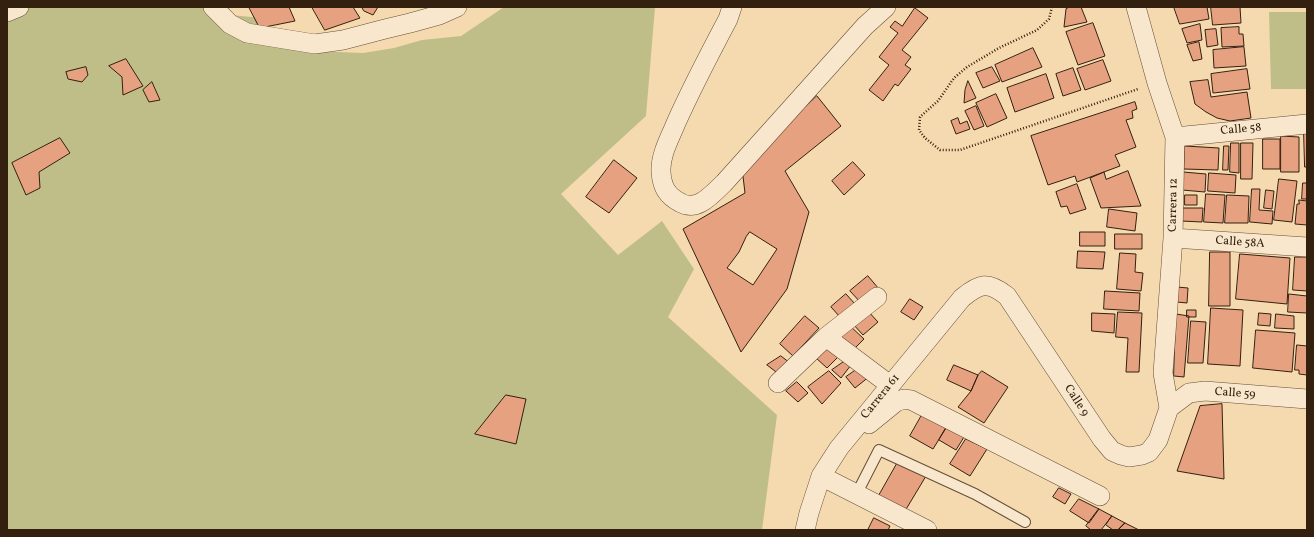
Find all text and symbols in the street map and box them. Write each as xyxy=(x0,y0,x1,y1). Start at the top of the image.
street label: Calle 58 xyxy=(1220,121,1262,139)
street label: Carrera 12 xyxy=(1166,178,1182,232)
street label: Calle 58A xyxy=(1215,234,1265,252)
street label: Carrera 61 xyxy=(859,372,903,422)
street label: Calle 9 xyxy=(1060,382,1092,420)
street label: Calle 59 xyxy=(1214,385,1256,403)

